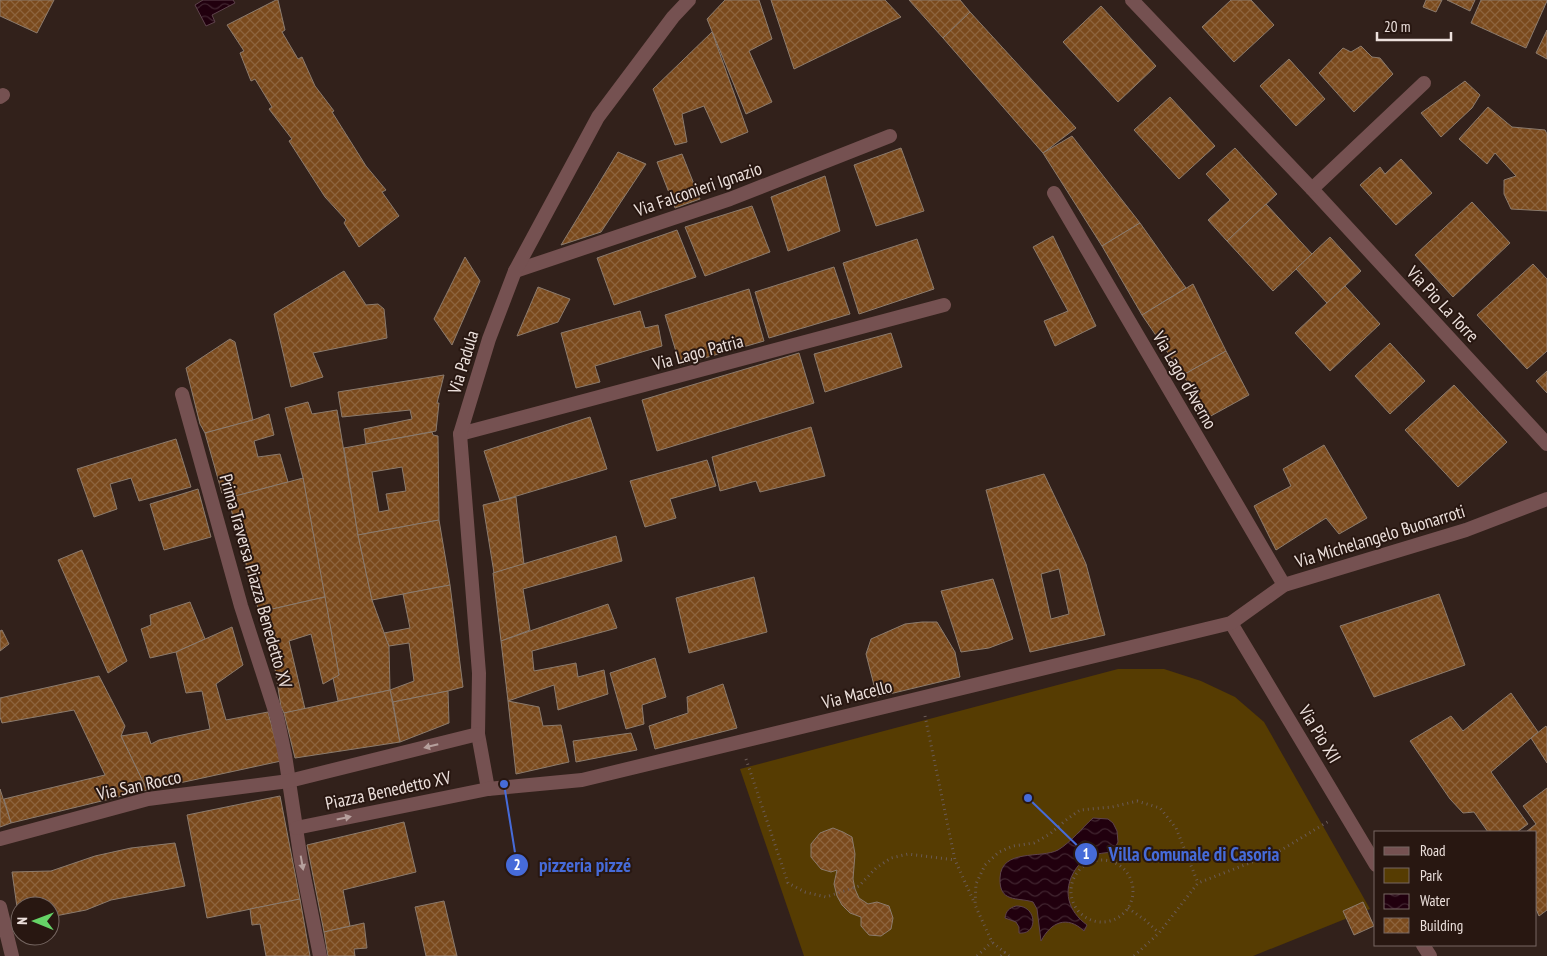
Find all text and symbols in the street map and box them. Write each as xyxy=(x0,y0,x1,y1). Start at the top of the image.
scale bar xyxy=(1377,10,1451,42)
text: 20 m xyxy=(1384,17,1410,36)
street label: Via Falconieri Ignazio xyxy=(630,156,765,222)
street label: Via Pio La Torre xyxy=(1401,260,1484,347)
street label: Via Lago d'Averno xyxy=(1147,326,1222,433)
street label: Via Padula xyxy=(442,328,484,397)
street label: Via Lago Patria xyxy=(649,329,746,375)
street label: Prima Traversa Piazza Benedetto XV xyxy=(214,471,298,691)
street label: Via Michelangelo Buonarroti xyxy=(1291,499,1468,573)
street label: Via Macello xyxy=(818,674,895,714)
street label: Via Pio XII xyxy=(1293,700,1346,767)
one-way arrow xyxy=(423,742,438,750)
street label: Via San Rocco xyxy=(94,765,183,805)
street label: Piazza Benedetto XV xyxy=(323,765,454,815)
one-way arrow xyxy=(336,814,352,822)
legend xyxy=(1374,831,1537,946)
callout: Villa Comunale di Casoria xyxy=(1073,837,1290,871)
text: Road xyxy=(1420,841,1446,860)
text: Villa Comunale di Casoria xyxy=(1108,842,1280,866)
text: 1 xyxy=(1082,844,1090,863)
callout: pizzeria pizzé xyxy=(504,848,641,882)
text: pizzeria pizzé xyxy=(539,853,631,877)
text: 2 xyxy=(513,855,521,874)
one-way arrow xyxy=(298,856,306,872)
text: Park xyxy=(1420,866,1442,885)
text: Water xyxy=(1420,891,1451,910)
north arrow xyxy=(10,896,60,946)
text: Building xyxy=(1420,916,1463,935)
text: N xyxy=(13,917,31,925)

